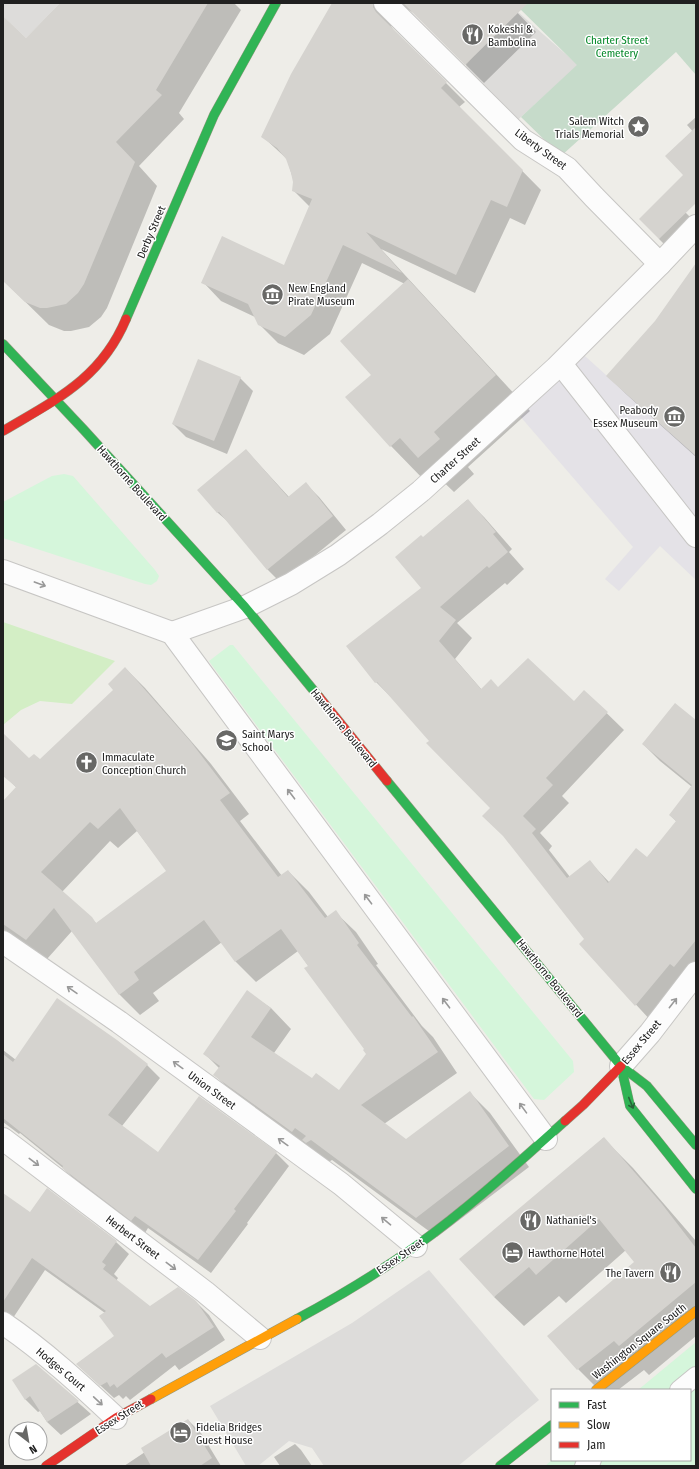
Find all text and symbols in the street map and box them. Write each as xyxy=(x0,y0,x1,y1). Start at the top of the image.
restaurant icon: Kokeshi & Bambolina xyxy=(459,22,485,48)
place label: Kokeshi & Bambolina xyxy=(488,23,536,49)
park label: Charter Street Cemetery xyxy=(586,34,649,60)
place icon: Salem Witch Trials Memorial xyxy=(626,114,652,140)
place label: Salem Witch Trials Memorial xyxy=(555,115,624,141)
street label: Liberty Street xyxy=(512,126,569,173)
street label: Derby Street xyxy=(135,204,169,261)
museum icon: New England Pirate Museum xyxy=(260,281,286,307)
place label: New England Pirate Museum xyxy=(288,282,355,308)
museum icon: Peabody Essex Museum xyxy=(661,403,687,429)
place label: Peabody Essex Museum xyxy=(593,404,658,430)
street label: Charter Street xyxy=(428,434,483,486)
street label: Hawthorne Boulevard xyxy=(94,443,169,524)
one-way arrow xyxy=(33,581,45,589)
street label: Hawthorne Boulevard xyxy=(308,686,379,770)
school or university icon: Saint Marys School xyxy=(214,727,240,753)
place label: Saint Marys School xyxy=(242,728,294,754)
church icon: Immaculate Conception Church xyxy=(73,750,99,776)
place label: Immaculate Conception Church xyxy=(102,751,186,777)
one-way arrow xyxy=(287,789,295,800)
one-way arrow xyxy=(364,893,372,904)
street label: Hawthorne Boulevard xyxy=(514,936,585,1020)
one-way arrow xyxy=(67,986,78,994)
one-way arrow xyxy=(442,998,450,1009)
one-way arrow xyxy=(668,998,677,1009)
street label: Essex Street xyxy=(619,1017,664,1067)
one-way arrow xyxy=(172,1061,183,1069)
street label: Union Street xyxy=(185,1069,239,1112)
one-way arrow xyxy=(628,1097,635,1109)
one-way arrow xyxy=(519,1102,527,1113)
one-way arrow xyxy=(277,1138,288,1146)
one-way arrow xyxy=(29,1158,40,1167)
restaurant icon: Nathaniel's xyxy=(518,1207,544,1233)
street label: Herbert Street xyxy=(103,1213,163,1262)
place label: Nathaniel's xyxy=(546,1214,597,1227)
one-way arrow xyxy=(381,1216,392,1225)
street label: Essex Street xyxy=(374,1236,427,1277)
hotel icon: Hawthorne Hotel xyxy=(500,1240,526,1266)
place label: Hawthorne Hotel xyxy=(528,1247,604,1260)
restaurant icon: The Tavern xyxy=(657,1260,683,1286)
one-way arrow xyxy=(166,1262,177,1270)
place label: The Tavern xyxy=(605,1267,654,1280)
street label: Washington Square South xyxy=(590,1301,689,1382)
street label: Hodges Court xyxy=(33,1345,88,1394)
legend xyxy=(551,1389,691,1461)
one-way arrow xyxy=(93,1396,103,1406)
street label: Essex Street xyxy=(93,1397,146,1437)
text: Fast xyxy=(587,1398,606,1412)
text: Slow xyxy=(587,1418,610,1432)
hotel icon: Fidelia Bridges Guest House xyxy=(167,1420,193,1446)
north arrow xyxy=(8,1421,48,1461)
place label: Fidelia Bridges Guest House xyxy=(196,1421,262,1447)
text: Jam xyxy=(587,1438,605,1452)
text: N xyxy=(27,1442,39,1456)

